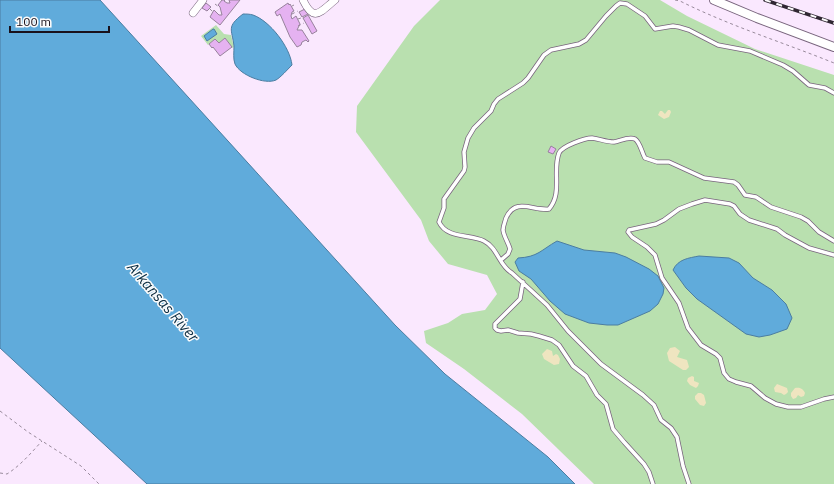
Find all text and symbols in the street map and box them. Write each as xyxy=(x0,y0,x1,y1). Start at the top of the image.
scale bar xyxy=(10,8,109,34)
text: 100 m xyxy=(16,14,51,29)
water label: Arkansas River xyxy=(123,257,204,346)

